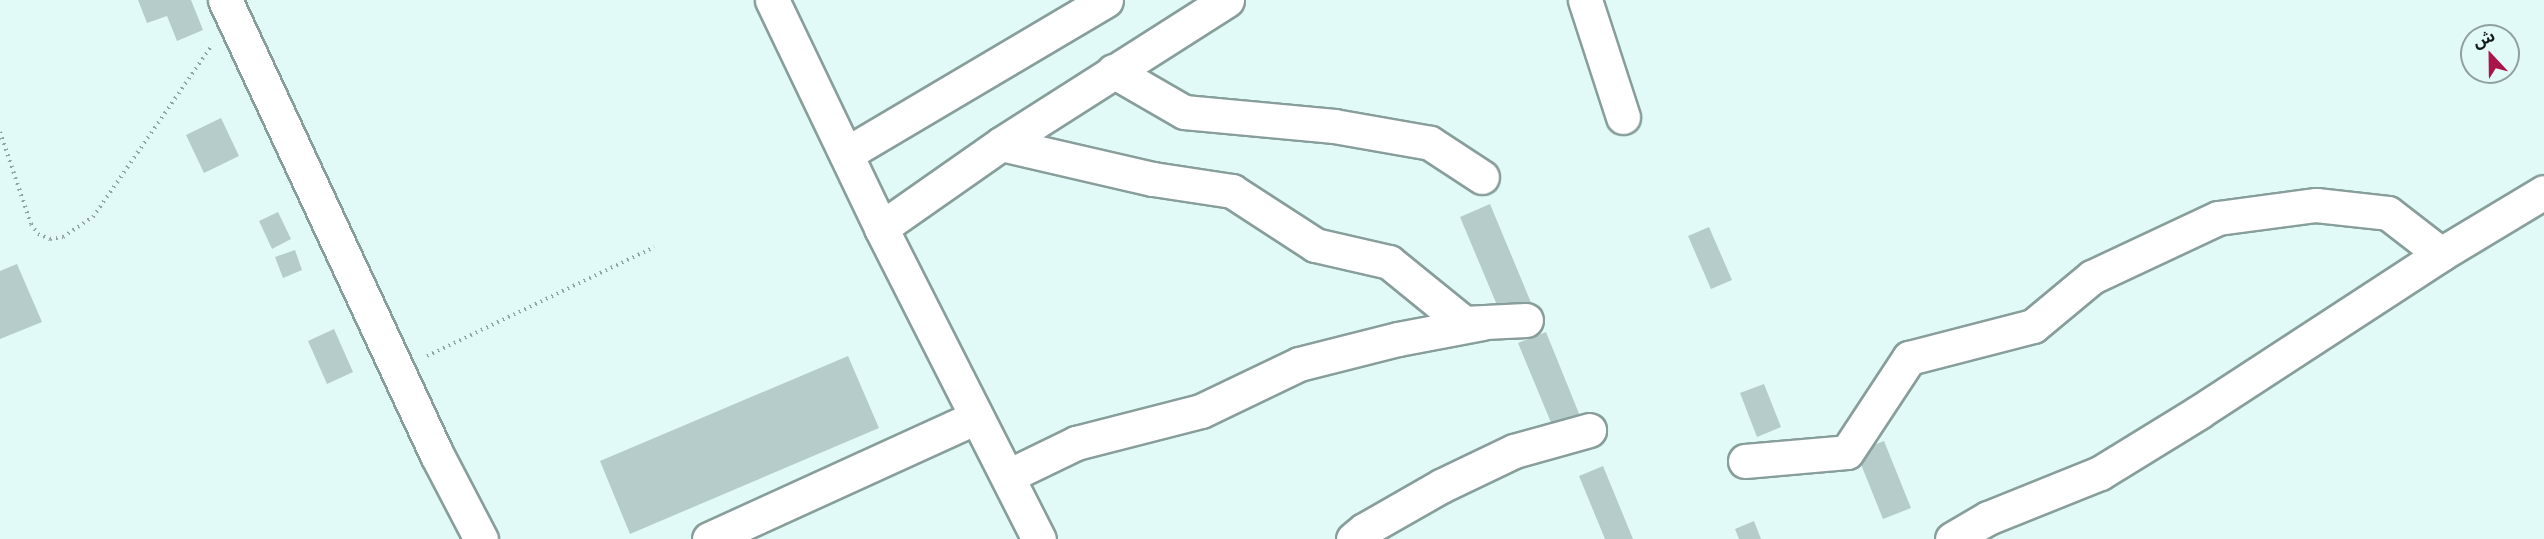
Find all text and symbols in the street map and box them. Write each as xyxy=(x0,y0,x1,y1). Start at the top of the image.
north arrow xyxy=(2460,24,2520,84)
text: ش xyxy=(2470,26,2498,52)

